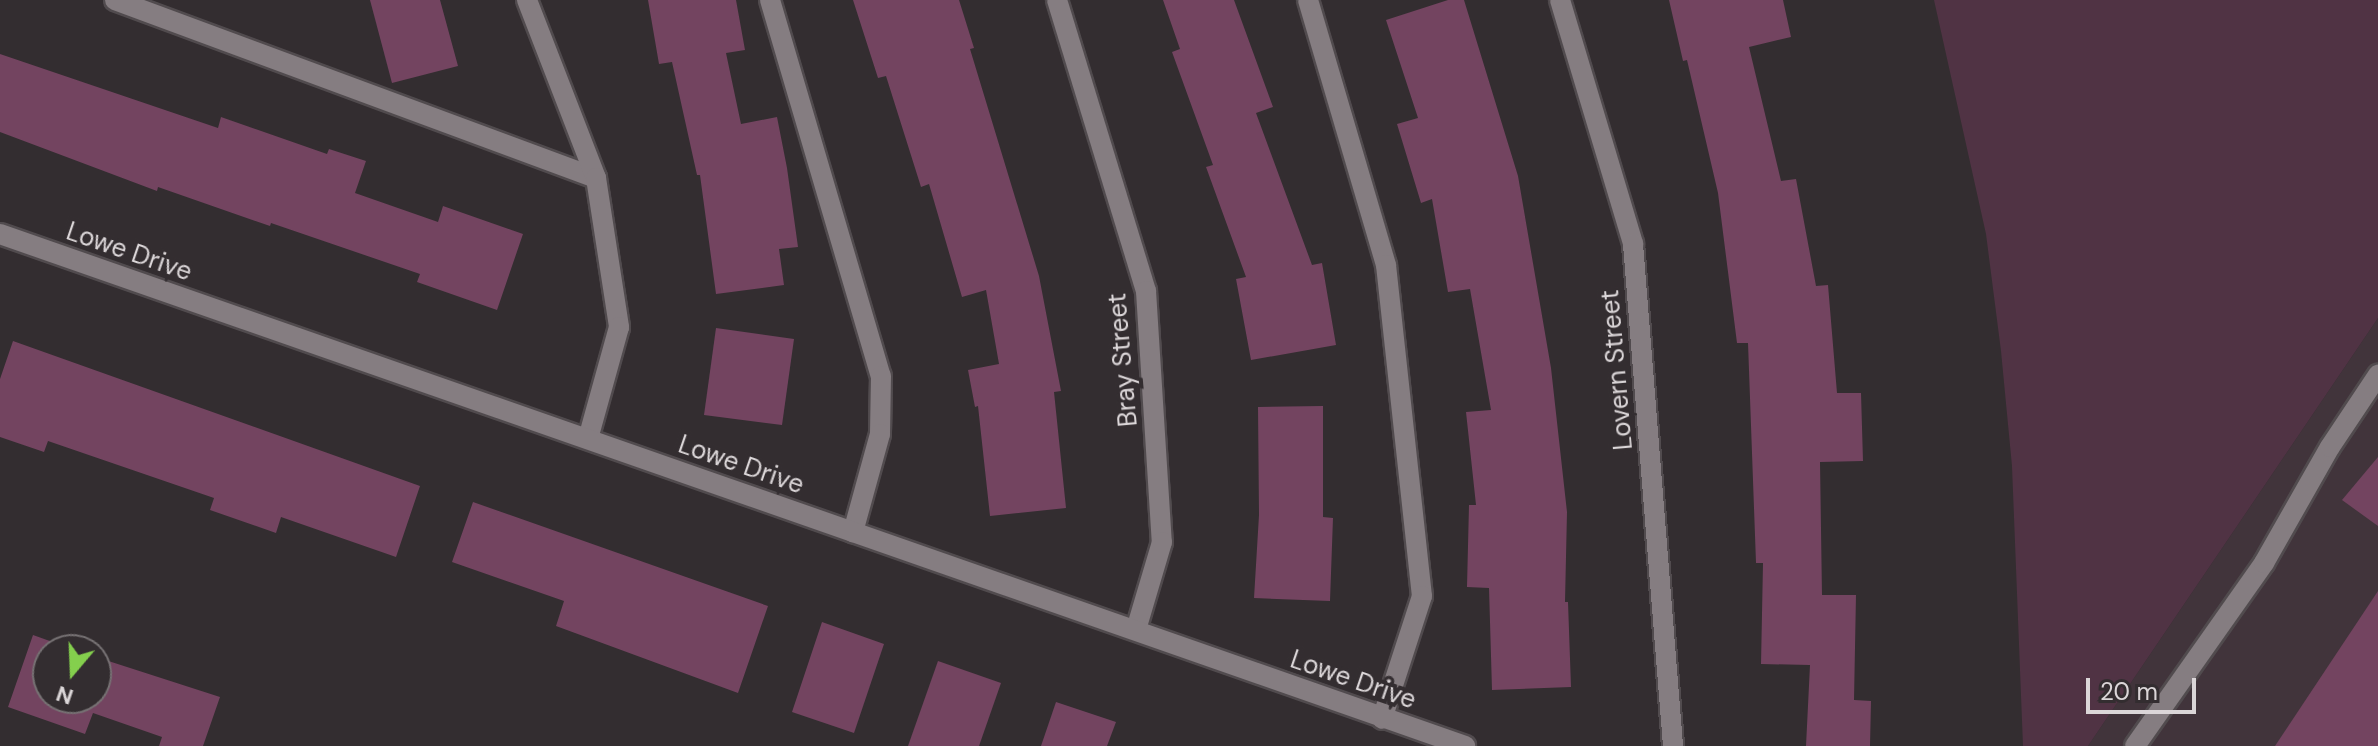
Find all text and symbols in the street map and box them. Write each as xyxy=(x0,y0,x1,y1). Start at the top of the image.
street label: Lowe Drive xyxy=(62,216,196,288)
street label: Lovern Street xyxy=(1594,289,1640,451)
street label: Bray Street xyxy=(1102,292,1144,428)
street label: Lowe Drive xyxy=(674,429,808,501)
north arrow xyxy=(32,634,112,714)
street label: Lowe Drive xyxy=(1286,644,1420,716)
scale bar xyxy=(2090,662,2200,712)
text: 20 m xyxy=(2100,676,2158,707)
text: N xyxy=(52,679,77,712)

